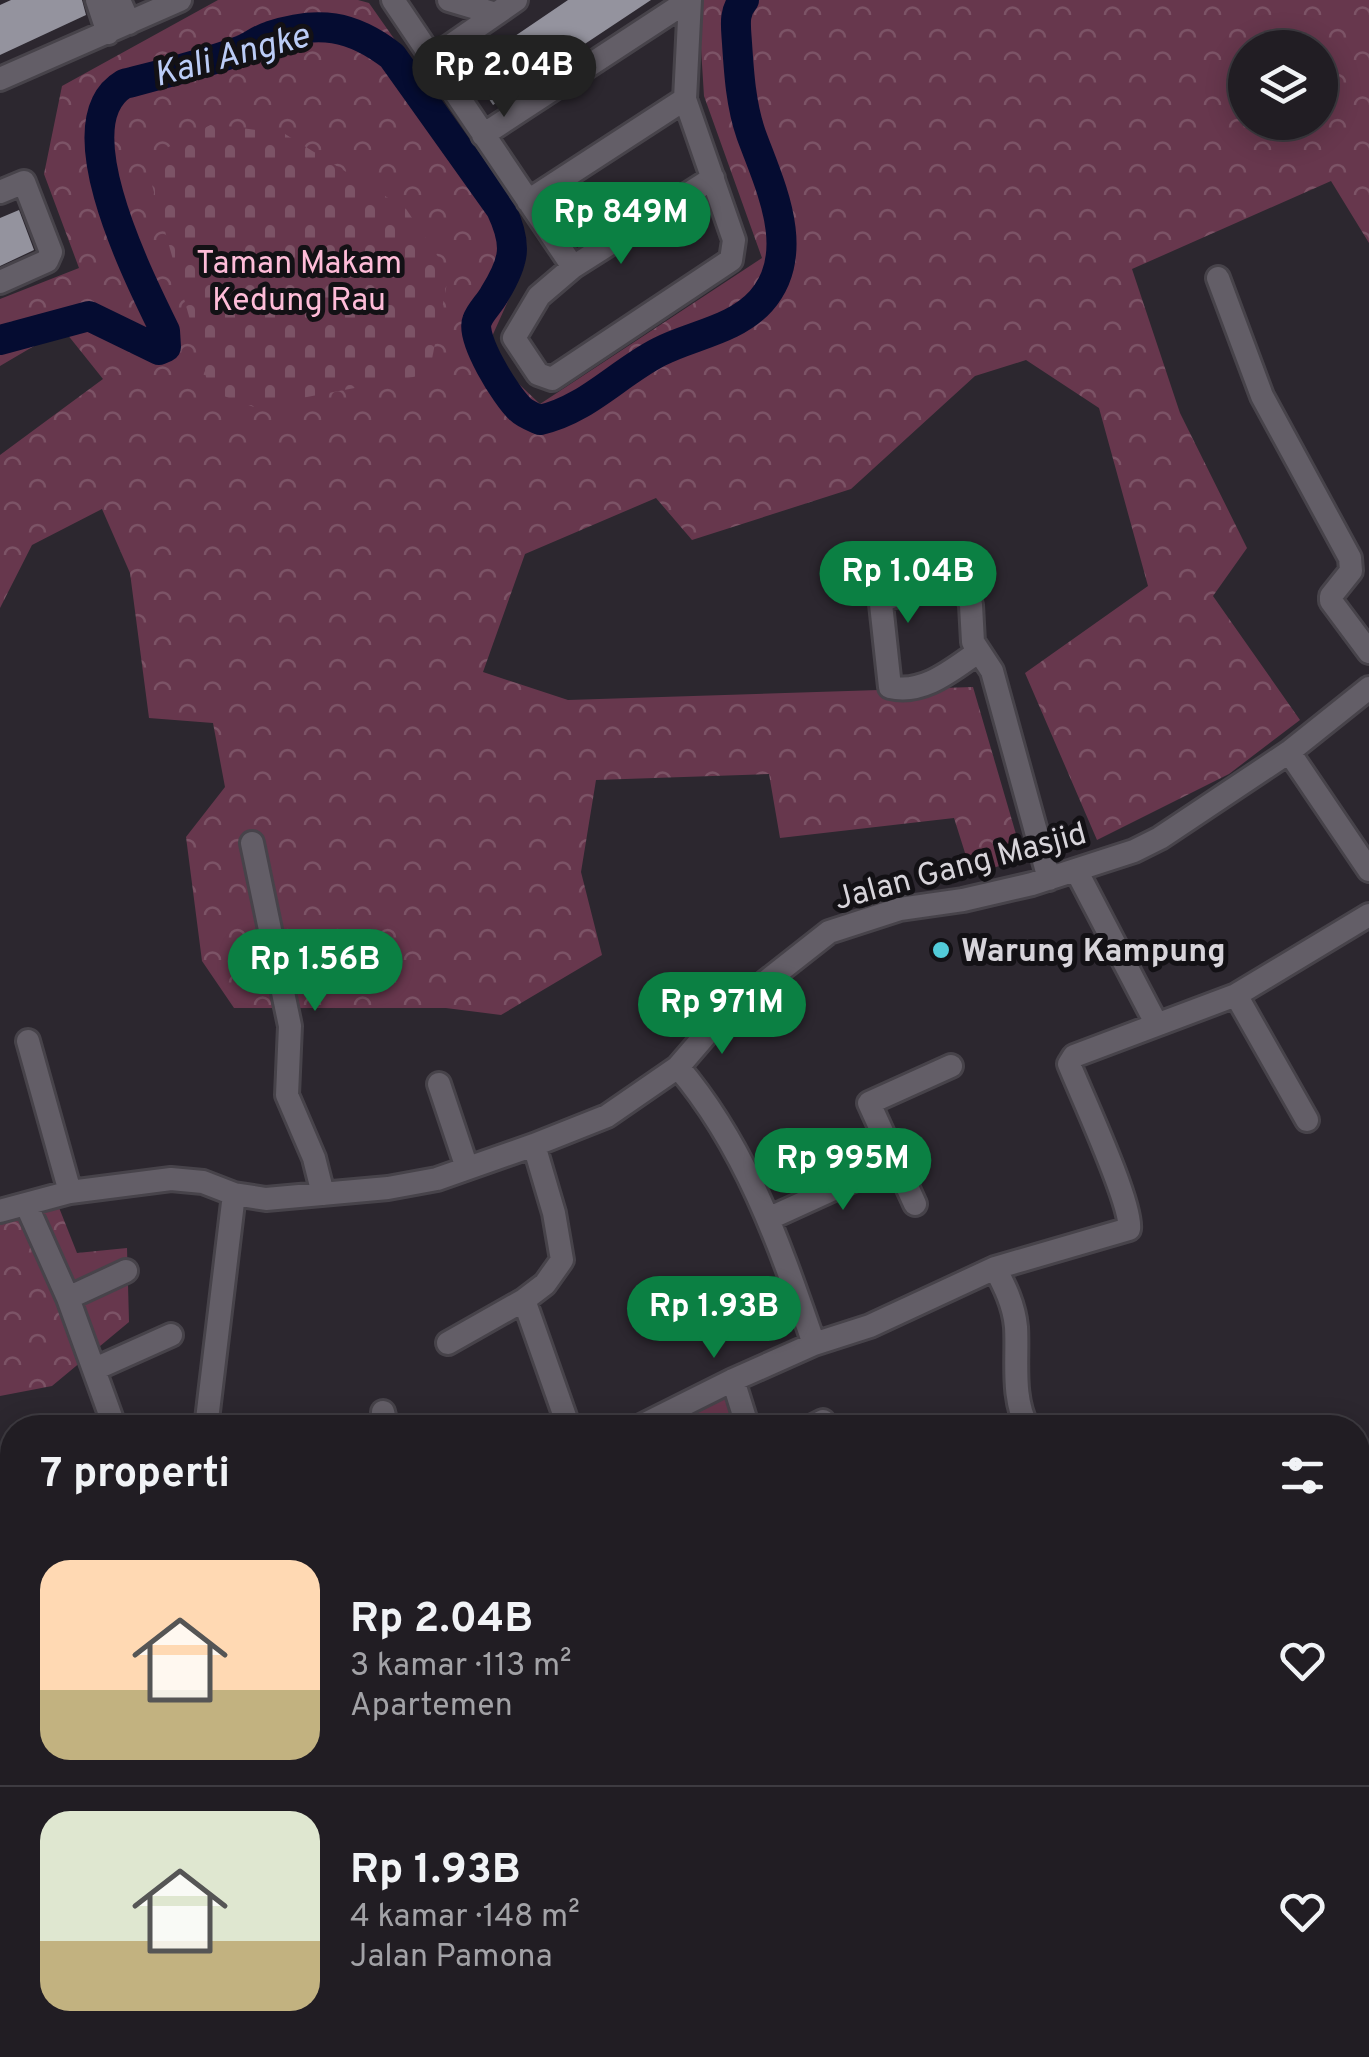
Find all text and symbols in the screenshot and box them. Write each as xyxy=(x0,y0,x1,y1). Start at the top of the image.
water label: Kali Angke xyxy=(149,15,315,99)
map controls xyxy=(1228,30,1338,140)
button: layers xyxy=(1228,30,1338,140)
pin: Rp 2.04B xyxy=(401,35,607,120)
text: Rp 2.04B xyxy=(434,47,574,87)
pin: Rp 849M xyxy=(529,182,713,267)
text: Rp 849M xyxy=(554,194,688,234)
park label: Taman Makam Kedung Rau xyxy=(196,245,402,322)
pin: Rp 1.04B xyxy=(805,541,1011,626)
text: Rp 1.04B xyxy=(842,553,974,593)
street label: Jalan Gang Masjid xyxy=(830,815,1091,921)
pin: Rp 1.56B xyxy=(212,929,418,1014)
place label: Warung Kampung xyxy=(961,933,1226,973)
marker: Warung Kampung xyxy=(930,939,952,961)
text: Rp 1.56B xyxy=(250,941,380,981)
pin: Rp 971M xyxy=(630,972,814,1057)
text: Rp 971M xyxy=(660,984,784,1024)
pin: Rp 995M xyxy=(751,1128,935,1213)
text: Rp 995M xyxy=(776,1140,910,1180)
pin: Rp 1.93B xyxy=(611,1276,817,1361)
text: Rp 1.93B xyxy=(649,1288,779,1328)
icon: filters xyxy=(1275,1448,1330,1503)
text: 7 properti xyxy=(40,1449,230,1502)
text: Rp 2.04B xyxy=(350,1594,533,1647)
icon: home xyxy=(120,1600,240,1720)
icon: heart xyxy=(1275,1633,1330,1688)
text: 3 kamar · 113 m² xyxy=(350,1647,572,1687)
text: Apartemen xyxy=(350,1687,513,1727)
text: Rp 1.93B xyxy=(350,1845,521,1898)
icon: home xyxy=(120,1851,240,1971)
icon: heart xyxy=(1275,1884,1330,1939)
text: 4 kamar · 148 m² xyxy=(350,1898,580,1938)
text: Jalan Pamona xyxy=(350,1938,553,1978)

